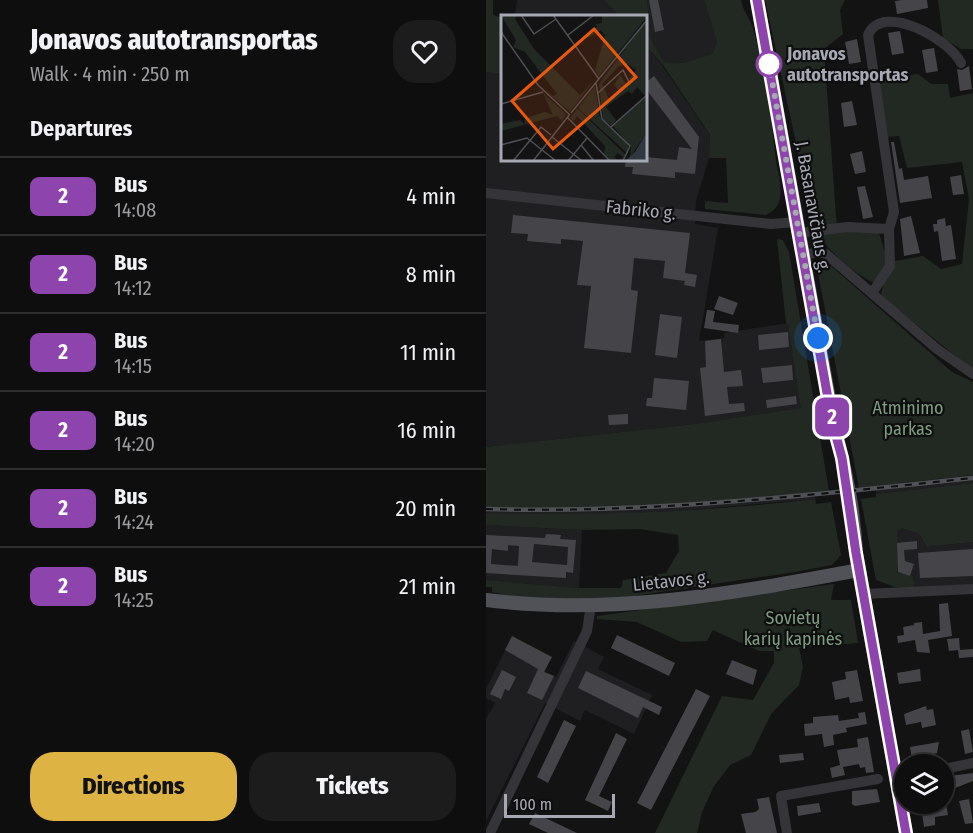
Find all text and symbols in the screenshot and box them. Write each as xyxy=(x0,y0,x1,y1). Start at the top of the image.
inset map xyxy=(501,15,646,160)
button: heart xyxy=(393,20,456,83)
text: Jonavos autotransportas xyxy=(30,23,318,56)
place label: Jonavos autotransportas xyxy=(786,43,909,86)
marker: Jonavos autotransportas xyxy=(756,51,782,77)
text: Walk · 4 min · 250 m xyxy=(30,62,190,86)
text: Departures xyxy=(30,115,132,142)
street label: J. Basanavičiaus g. xyxy=(791,140,835,275)
text: Bus xyxy=(114,171,147,198)
text: 2 xyxy=(58,183,68,209)
text: 4 min xyxy=(406,183,456,210)
street label: Fabriko g. xyxy=(605,195,677,225)
text: 14:08 xyxy=(114,198,156,222)
text: Bus xyxy=(114,249,147,276)
text: 2 xyxy=(58,261,68,287)
text: 8 min xyxy=(406,261,456,288)
text: 14:12 xyxy=(114,276,152,300)
your location xyxy=(803,323,833,353)
text: Bus xyxy=(114,327,147,354)
text: 2 xyxy=(58,339,68,365)
text: 11 min xyxy=(400,339,456,366)
text: 14:15 xyxy=(114,354,152,378)
park label: Atminimo parkas xyxy=(872,397,944,440)
line badge: 2 xyxy=(812,398,852,436)
text: 2 xyxy=(827,404,837,430)
text: Bus xyxy=(114,405,147,432)
text: 2 xyxy=(58,417,68,443)
text: 16 min xyxy=(397,417,456,444)
text: 14:20 xyxy=(114,432,155,456)
text: Bus xyxy=(114,483,147,510)
text: 2 xyxy=(58,495,68,521)
text: 20 min xyxy=(396,495,456,522)
text: 14:24 xyxy=(114,510,154,534)
text: Bus xyxy=(114,561,147,588)
street label: Lietavos g. xyxy=(631,566,711,596)
text: 2 xyxy=(58,573,68,599)
text: 21 min xyxy=(399,573,456,600)
text: 14:25 xyxy=(114,588,154,612)
park label: Sovietų karių kapinės xyxy=(744,607,843,650)
button: Directions xyxy=(30,752,237,821)
button: Tickets xyxy=(249,752,456,821)
map controls xyxy=(894,754,954,814)
button: layers xyxy=(894,754,954,814)
scale bar xyxy=(504,791,615,818)
text: 100 m xyxy=(513,795,552,814)

